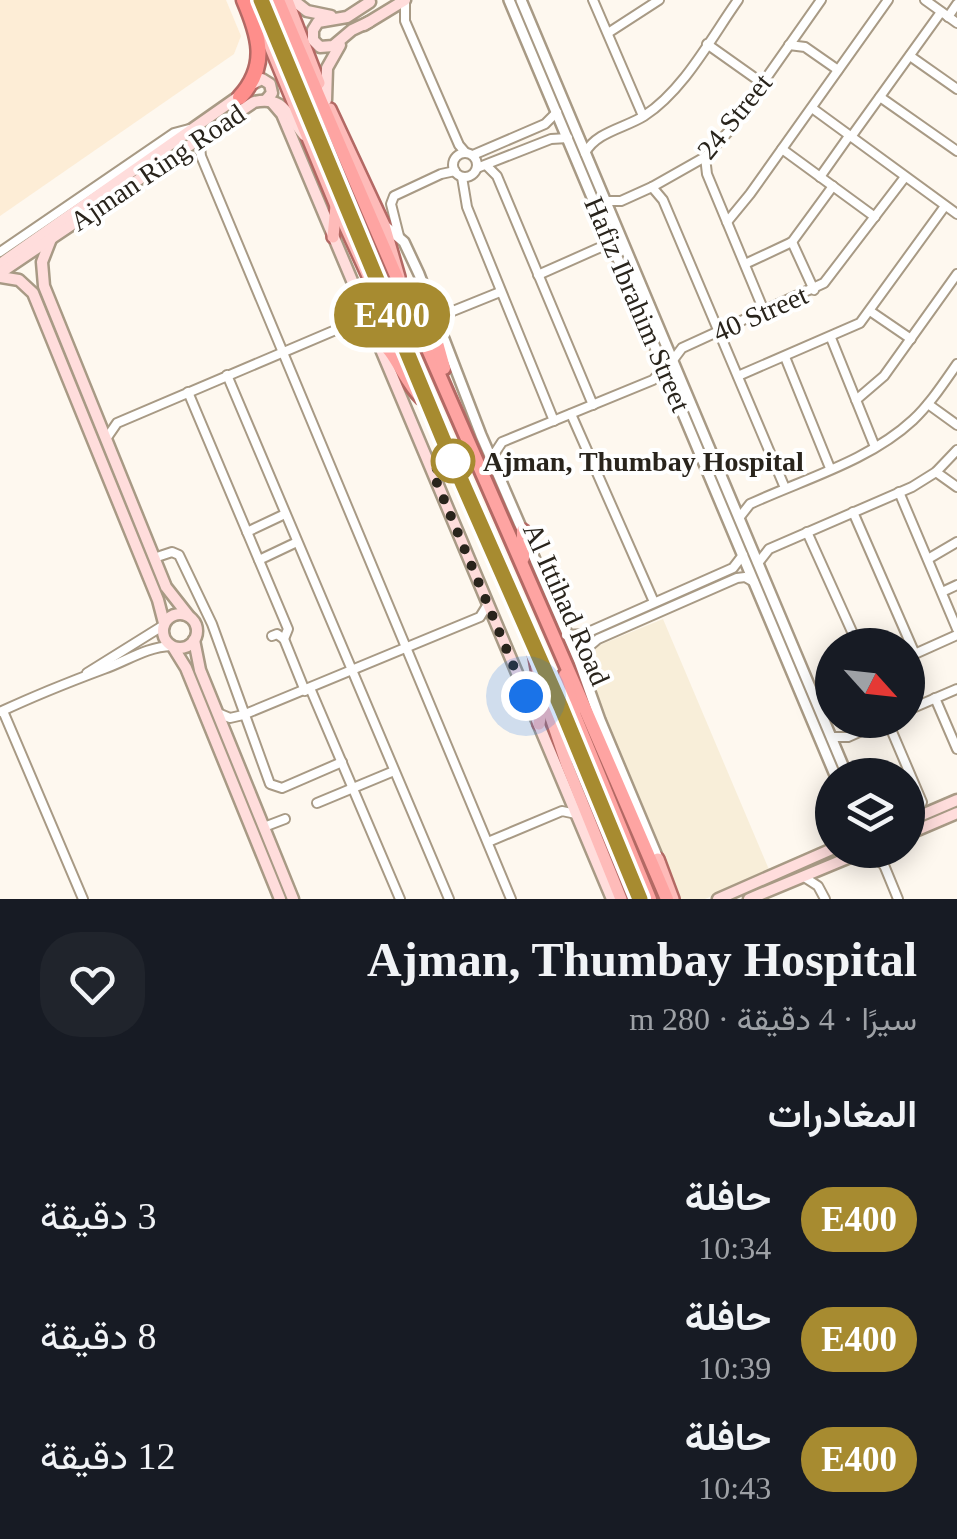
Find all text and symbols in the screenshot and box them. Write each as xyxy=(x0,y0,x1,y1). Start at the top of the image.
street label: 24 Street xyxy=(691,67,778,165)
street label: Ajman Ring Road xyxy=(64,98,250,237)
street label: Hafiz Ibrahim Street xyxy=(578,192,697,416)
street label: 40 Street xyxy=(708,279,813,348)
line badge: E400 xyxy=(322,282,462,348)
text: E400 xyxy=(354,296,430,335)
marker: Ajman, Thumbay Hospital xyxy=(432,440,474,482)
place label: Ajman, Thumbay Hospital xyxy=(483,446,804,477)
street label: Al Ittihad Road xyxy=(517,518,616,690)
north arrow xyxy=(815,628,925,738)
map controls xyxy=(815,628,925,868)
your location xyxy=(501,671,551,721)
button: layers xyxy=(815,758,925,868)
button: heart xyxy=(40,932,145,1037)
text: Ajman, Thumbay Hospital xyxy=(367,933,917,986)
text: سيرًا · 4 دقيقة · 280 m xyxy=(629,1001,917,1037)
text: المغادرات xyxy=(768,1093,917,1135)
text: حافلة xyxy=(685,1176,771,1218)
text: 3 دقيقة xyxy=(40,1195,156,1237)
text: E400 xyxy=(821,1200,897,1239)
text: 10:34 xyxy=(698,1230,771,1266)
text: حافلة xyxy=(685,1296,771,1338)
text: 8 دقيقة xyxy=(40,1315,156,1357)
text: E400 xyxy=(821,1320,897,1359)
text: 10:39 xyxy=(698,1350,771,1386)
text: حافلة xyxy=(685,1416,771,1458)
text: 12 دقيقة xyxy=(40,1435,175,1477)
text: E400 xyxy=(821,1440,897,1479)
text: 10:43 xyxy=(698,1470,771,1506)

